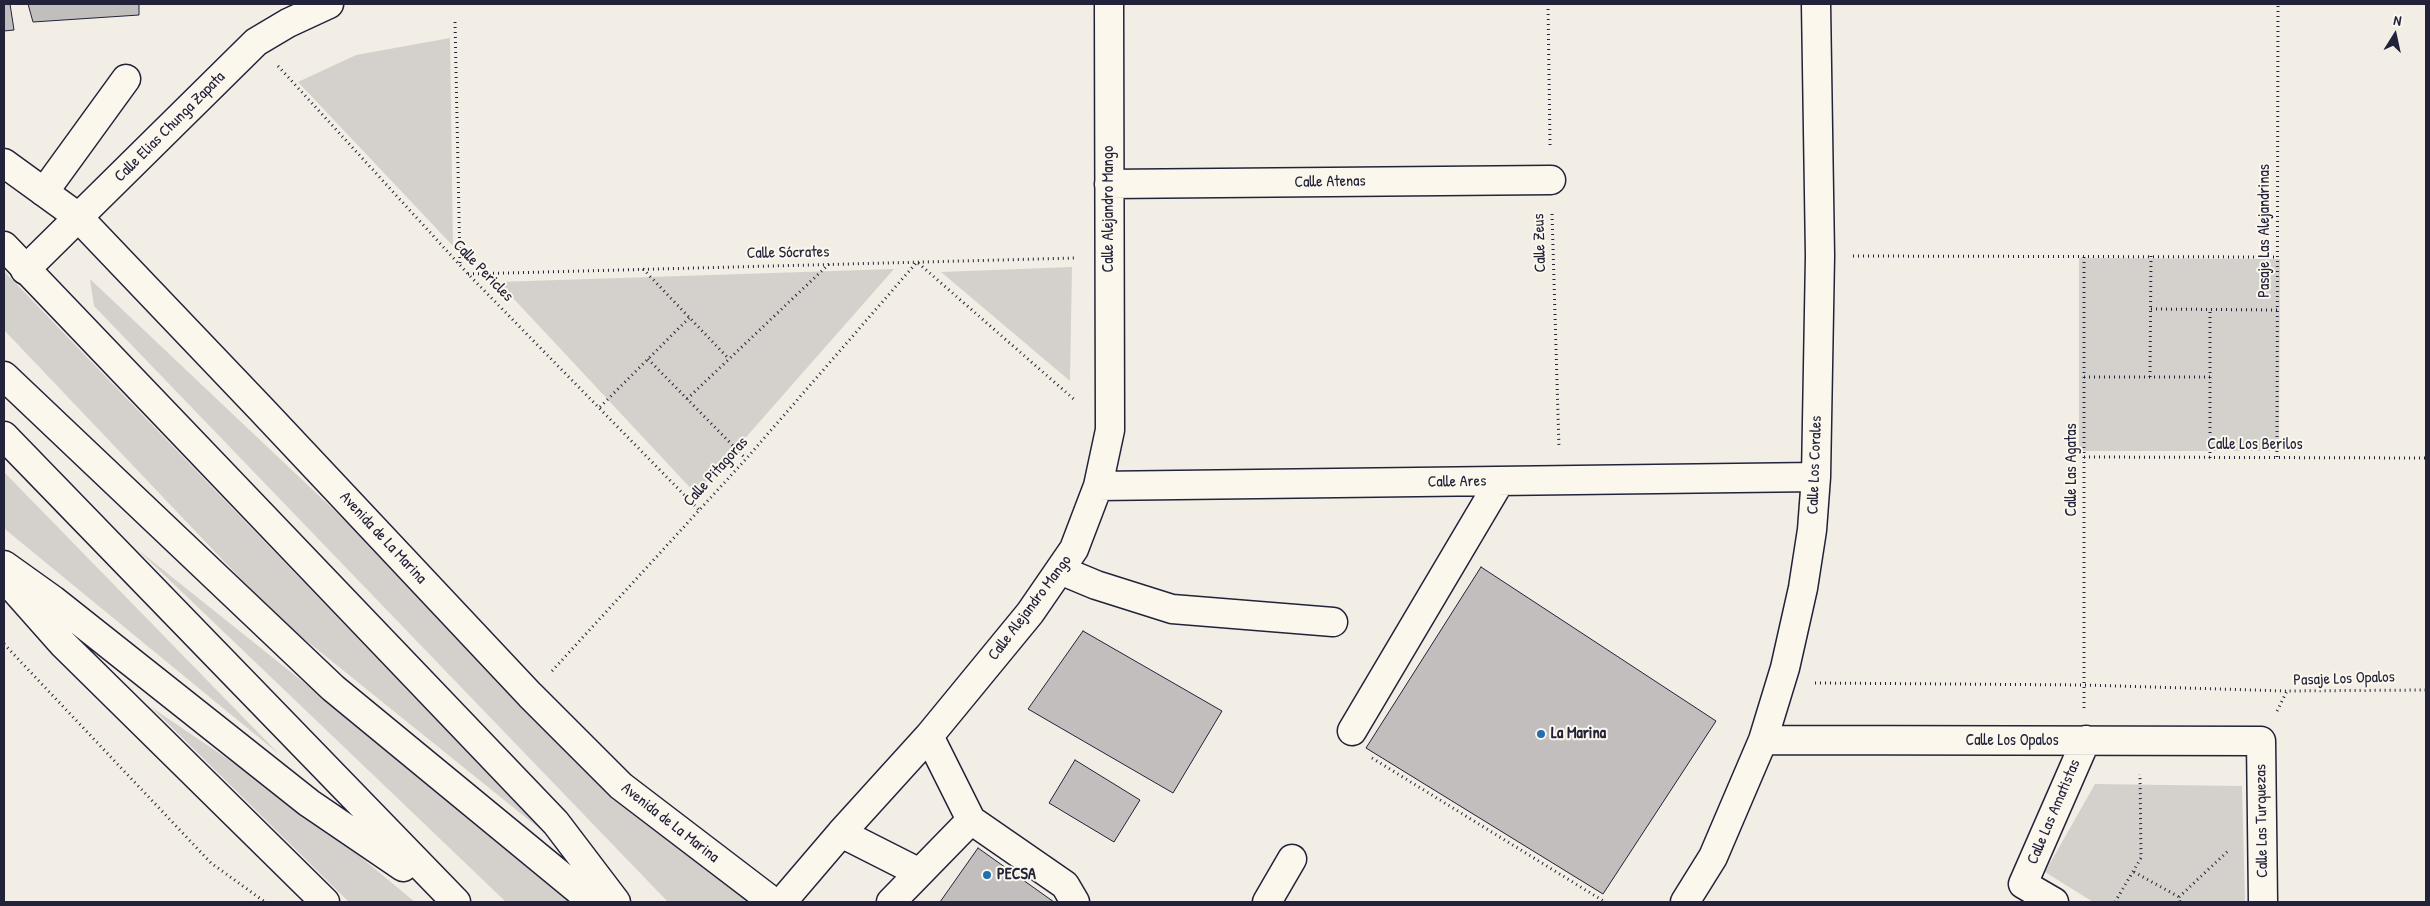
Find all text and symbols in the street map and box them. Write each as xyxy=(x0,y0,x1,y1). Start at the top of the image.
north arrow xyxy=(2370,10,2420,60)
text: N xyxy=(2392,10,2403,30)
street label: Calle Elias Chunga Zapata xyxy=(111,68,229,186)
street label: Calle Alejandro Mango xyxy=(1099,146,1119,272)
street label: Pasaje Las Alejandrinas xyxy=(2255,164,2275,298)
street label: Calle Atenas xyxy=(1294,172,1366,192)
street label: Calle Zeus xyxy=(1529,213,1551,273)
street label: Calle Pericles xyxy=(449,236,517,306)
street label: Calle Sócrates xyxy=(747,243,829,263)
street label: Calle Los Corales xyxy=(1804,415,1826,515)
street label: Calle Las Agatas xyxy=(2062,423,2082,517)
street label: Calle Pitagoras xyxy=(680,433,752,511)
street label: Calle Los Berilos xyxy=(2207,435,2303,455)
street label: Calle Ares xyxy=(1428,472,1486,492)
street label: Avenida de La Marina xyxy=(335,488,431,588)
street label: Calle Alejandro Mango xyxy=(984,552,1076,664)
street label: Pasaje Los Opalos xyxy=(2293,668,2395,690)
place label: La Marina xyxy=(1551,724,1606,744)
marker: La Marina xyxy=(1535,728,1547,740)
street label: Calle Los Opalos xyxy=(1965,731,2059,751)
street label: Calle Las Amatistas xyxy=(2023,757,2085,867)
street label: Calle Las Turquezas xyxy=(2251,764,2273,878)
street label: Avenida de La Marina xyxy=(617,779,723,867)
place label: PECSA xyxy=(997,865,1036,885)
marker: PECSA xyxy=(981,869,993,881)

